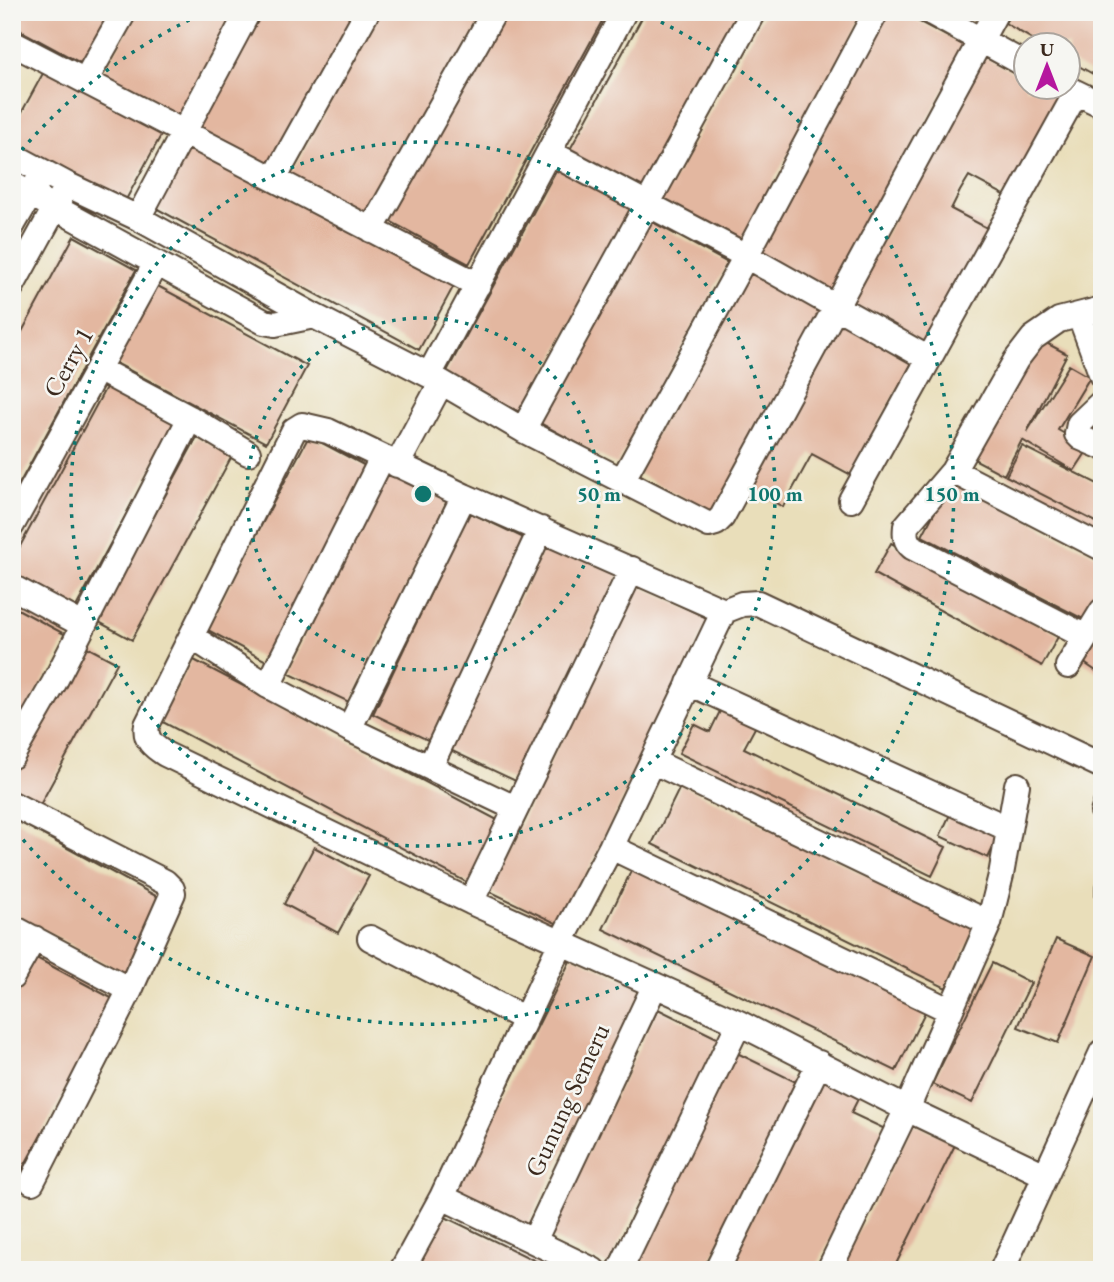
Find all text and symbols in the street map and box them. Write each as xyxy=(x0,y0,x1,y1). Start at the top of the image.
north arrow xyxy=(1012,32,1082,102)
text: U xyxy=(1040,37,1054,62)
street label: Cerry 1 xyxy=(35,321,101,403)
text: 50 m xyxy=(577,480,621,507)
text: 100 m xyxy=(747,480,803,507)
text: 150 m xyxy=(924,480,980,507)
centre of rings xyxy=(411,482,435,506)
street label: Gunung Semeru xyxy=(517,1018,617,1182)

